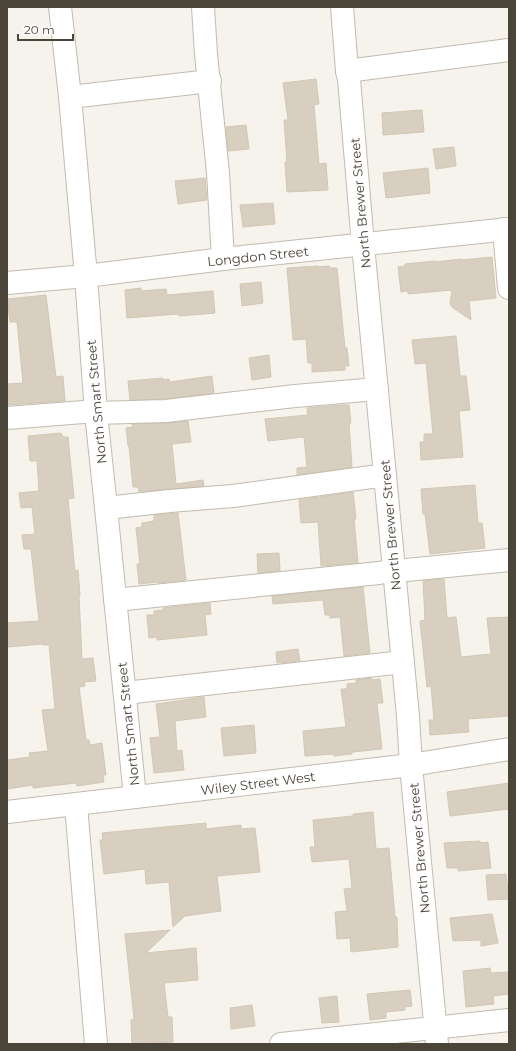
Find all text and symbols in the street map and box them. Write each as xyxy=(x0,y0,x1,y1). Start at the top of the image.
scale bar xyxy=(18,16,73,42)
text: 20 m xyxy=(24,22,55,37)
street label: North Brewer Street xyxy=(346,137,374,269)
street label: Longdon Street xyxy=(207,243,309,269)
street label: North Smart Street xyxy=(83,339,109,465)
street label: North Brewer Street xyxy=(376,459,404,591)
street label: North Smart Street xyxy=(114,661,142,787)
street label: Wiley Street West xyxy=(200,768,316,798)
street label: North Brewer Street xyxy=(405,782,433,914)

